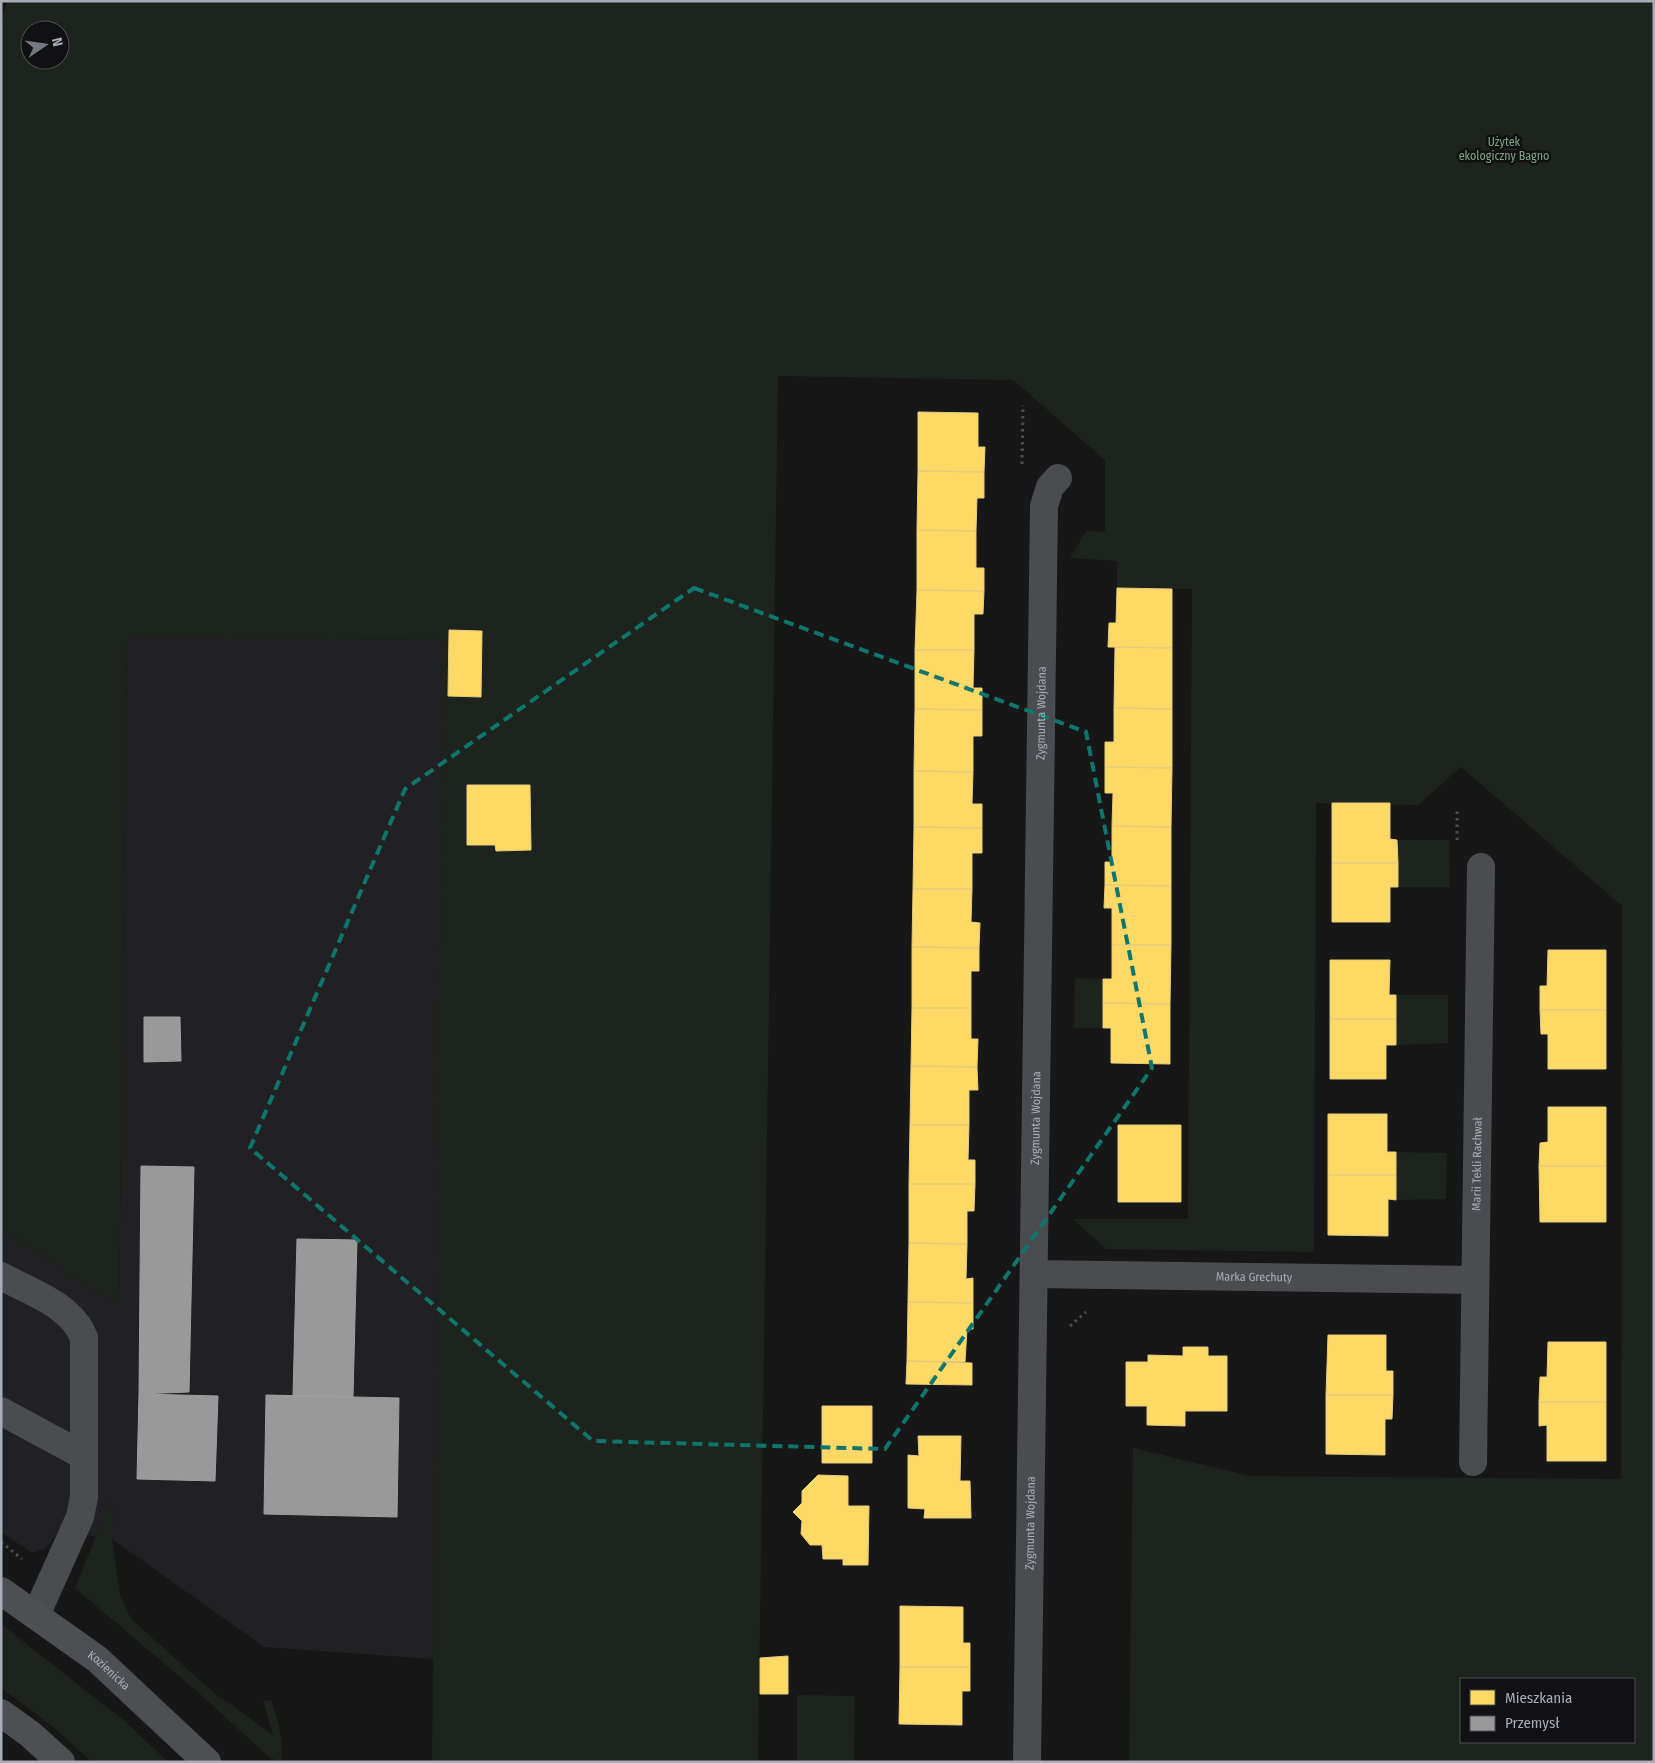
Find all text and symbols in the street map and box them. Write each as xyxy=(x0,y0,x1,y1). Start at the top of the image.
north arrow xyxy=(20,20,70,70)
text: N xyxy=(48,36,66,48)
park label: Użytek ekologiczny Bagno xyxy=(1459,135,1549,163)
street label: Zygmunta Wojdana xyxy=(1034,666,1049,760)
street label: Zygmunta Wojdana xyxy=(1028,1071,1043,1165)
street label: Marii Tekli Rachwał xyxy=(1469,1117,1485,1211)
street label: Marka Grechuty xyxy=(1216,1269,1293,1285)
street label: Zygmunta Wojdana xyxy=(1023,1476,1038,1570)
street label: Kozienicka xyxy=(85,1648,133,1693)
legend xyxy=(1460,1678,1635,1743)
text: Mieszkania xyxy=(1505,1689,1572,1707)
text: Przemysł xyxy=(1505,1714,1560,1732)

